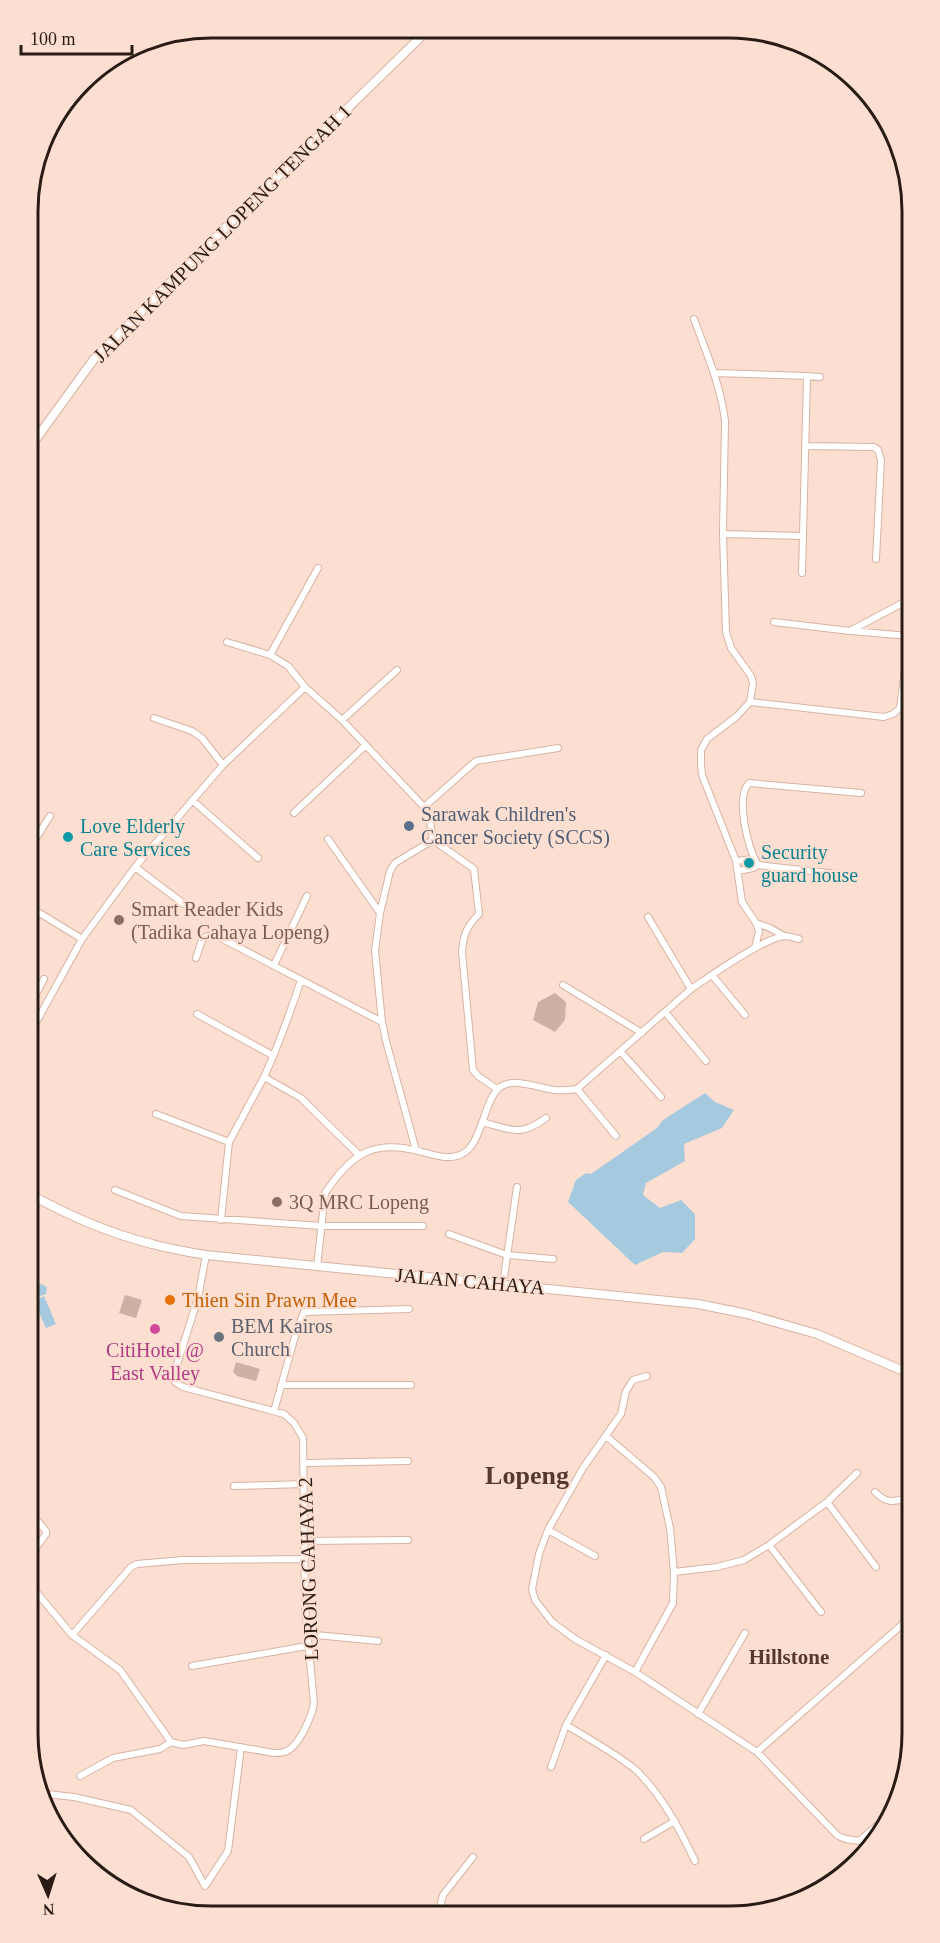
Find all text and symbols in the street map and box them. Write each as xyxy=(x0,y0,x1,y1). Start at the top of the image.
scale bar xyxy=(21,18,132,56)
text: 100 m xyxy=(30,29,76,49)
street label: JALAN KAMPUNG LOPENG TENGAH 1 xyxy=(89,100,355,366)
place label: Sarawak Children's Cancer Society (SCCS) xyxy=(421,803,610,849)
place label: Love Elderly Care Services xyxy=(80,815,191,860)
marker: Sarawak Children's Cancer Society (SCCS) xyxy=(402,819,416,833)
marker: Love Elderly Care Services xyxy=(61,830,75,844)
place label: Security guard house xyxy=(761,841,858,887)
marker: Security guard house xyxy=(742,856,756,870)
place label: Smart Reader Kids (Tadika Cahaya Lopeng) xyxy=(131,898,330,944)
marker: Smart Reader Kids (Tadika Cahaya Lopeng) xyxy=(112,913,126,927)
place label: 3Q MRC Lopeng xyxy=(289,1191,429,1214)
marker: 3Q MRC Lopeng xyxy=(270,1195,284,1209)
street label: JALAN CAHAYA xyxy=(394,1264,546,1299)
place label: Thien Sin Prawn Mee xyxy=(182,1289,357,1311)
marker: Thien Sin Prawn Mee xyxy=(163,1293,177,1307)
place label: BEM Kairos Church xyxy=(231,1315,333,1360)
marker: CitiHotel @ East Valley xyxy=(148,1322,162,1336)
marker: BEM Kairos Church xyxy=(212,1330,226,1344)
place label: CitiHotel @ East Valley xyxy=(106,1339,204,1385)
district label: Lopeng xyxy=(485,1461,569,1490)
street label: LORONG CAHAYA 2 xyxy=(294,1477,322,1661)
district label: Hillstone xyxy=(749,1645,829,1669)
north arrow xyxy=(18,1865,78,1925)
text: N xyxy=(42,1901,55,1918)

